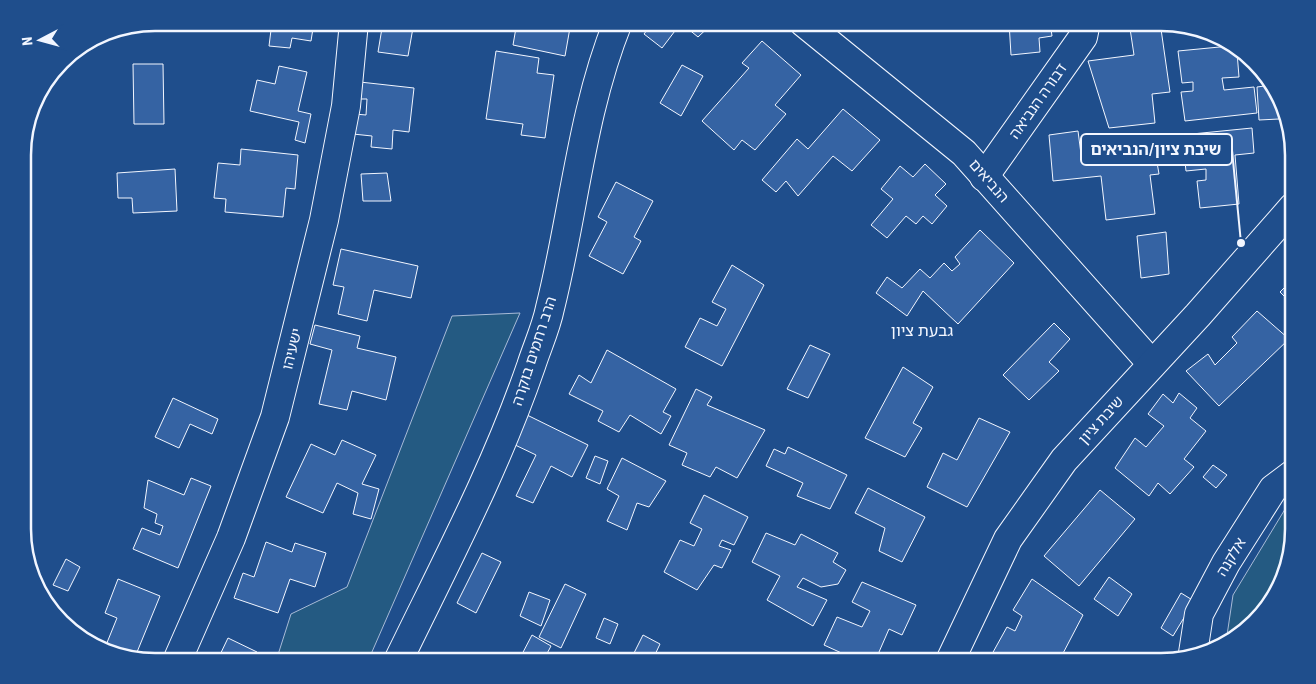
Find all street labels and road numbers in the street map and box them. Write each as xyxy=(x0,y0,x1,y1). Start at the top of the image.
street label: דבורה הנביאה xyxy=(1005,60,1071,142)
street label: הנביאים xyxy=(965,156,1013,206)
street label: הרב רחמים בוקרה xyxy=(508,294,560,408)
street label: ישעיהו xyxy=(278,326,306,372)
street label: שיבת ציון xyxy=(1075,392,1127,448)
street label: אלקנה xyxy=(1213,534,1249,580)

